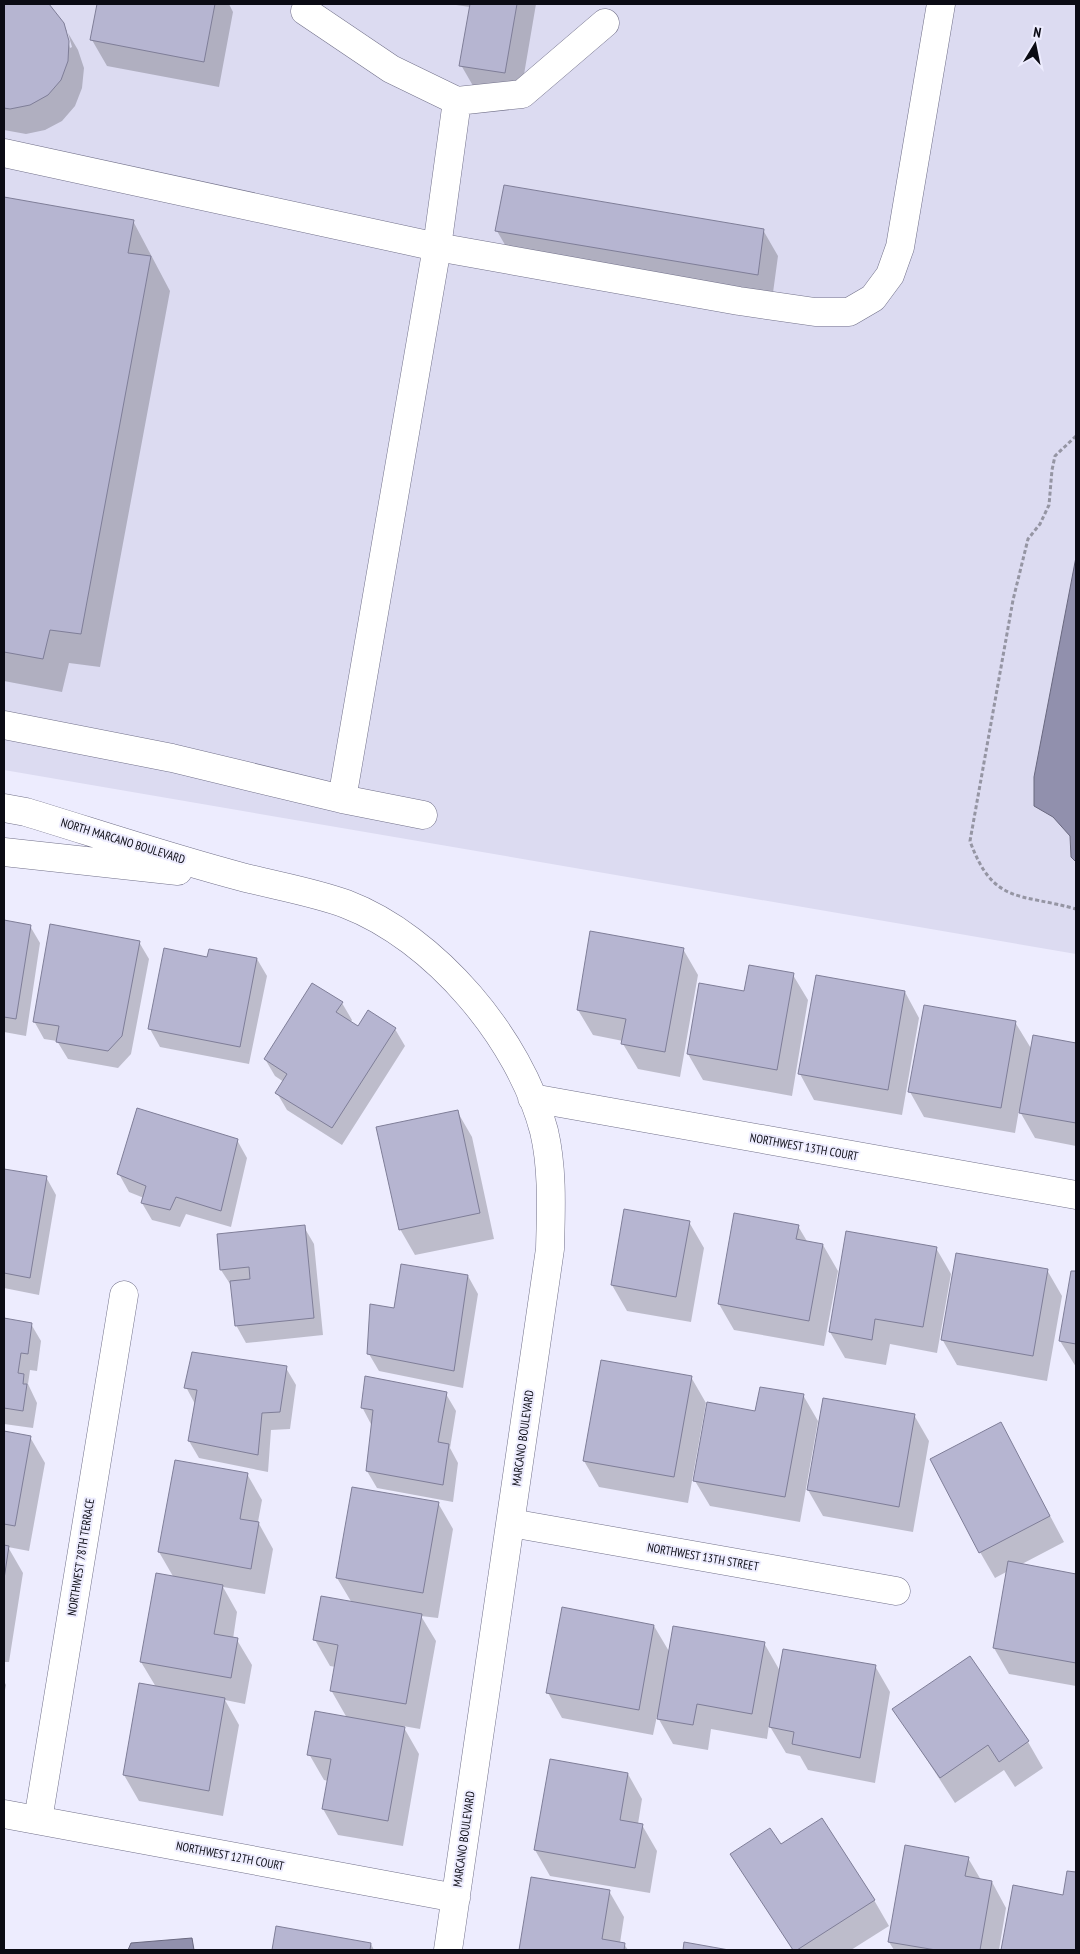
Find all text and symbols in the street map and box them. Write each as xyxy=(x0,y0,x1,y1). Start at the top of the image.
north arrow xyxy=(1010,20,1060,70)
text: N xyxy=(1032,23,1043,42)
street label: NORTH MARCANO BOULEVARD xyxy=(59,814,187,867)
street label: NORTHWEST 13TH COURT xyxy=(749,1130,860,1164)
street label: MARCANO BOULEVARD xyxy=(508,1389,537,1487)
street label: NORTHWEST 78TH TERRACE xyxy=(64,1497,97,1617)
street label: NORTHWEST 13TH STREET xyxy=(646,1539,761,1574)
street label: MARCANO BOULEVARD xyxy=(449,1790,478,1888)
street label: NORTHWEST 12TH COURT xyxy=(175,1838,286,1873)

